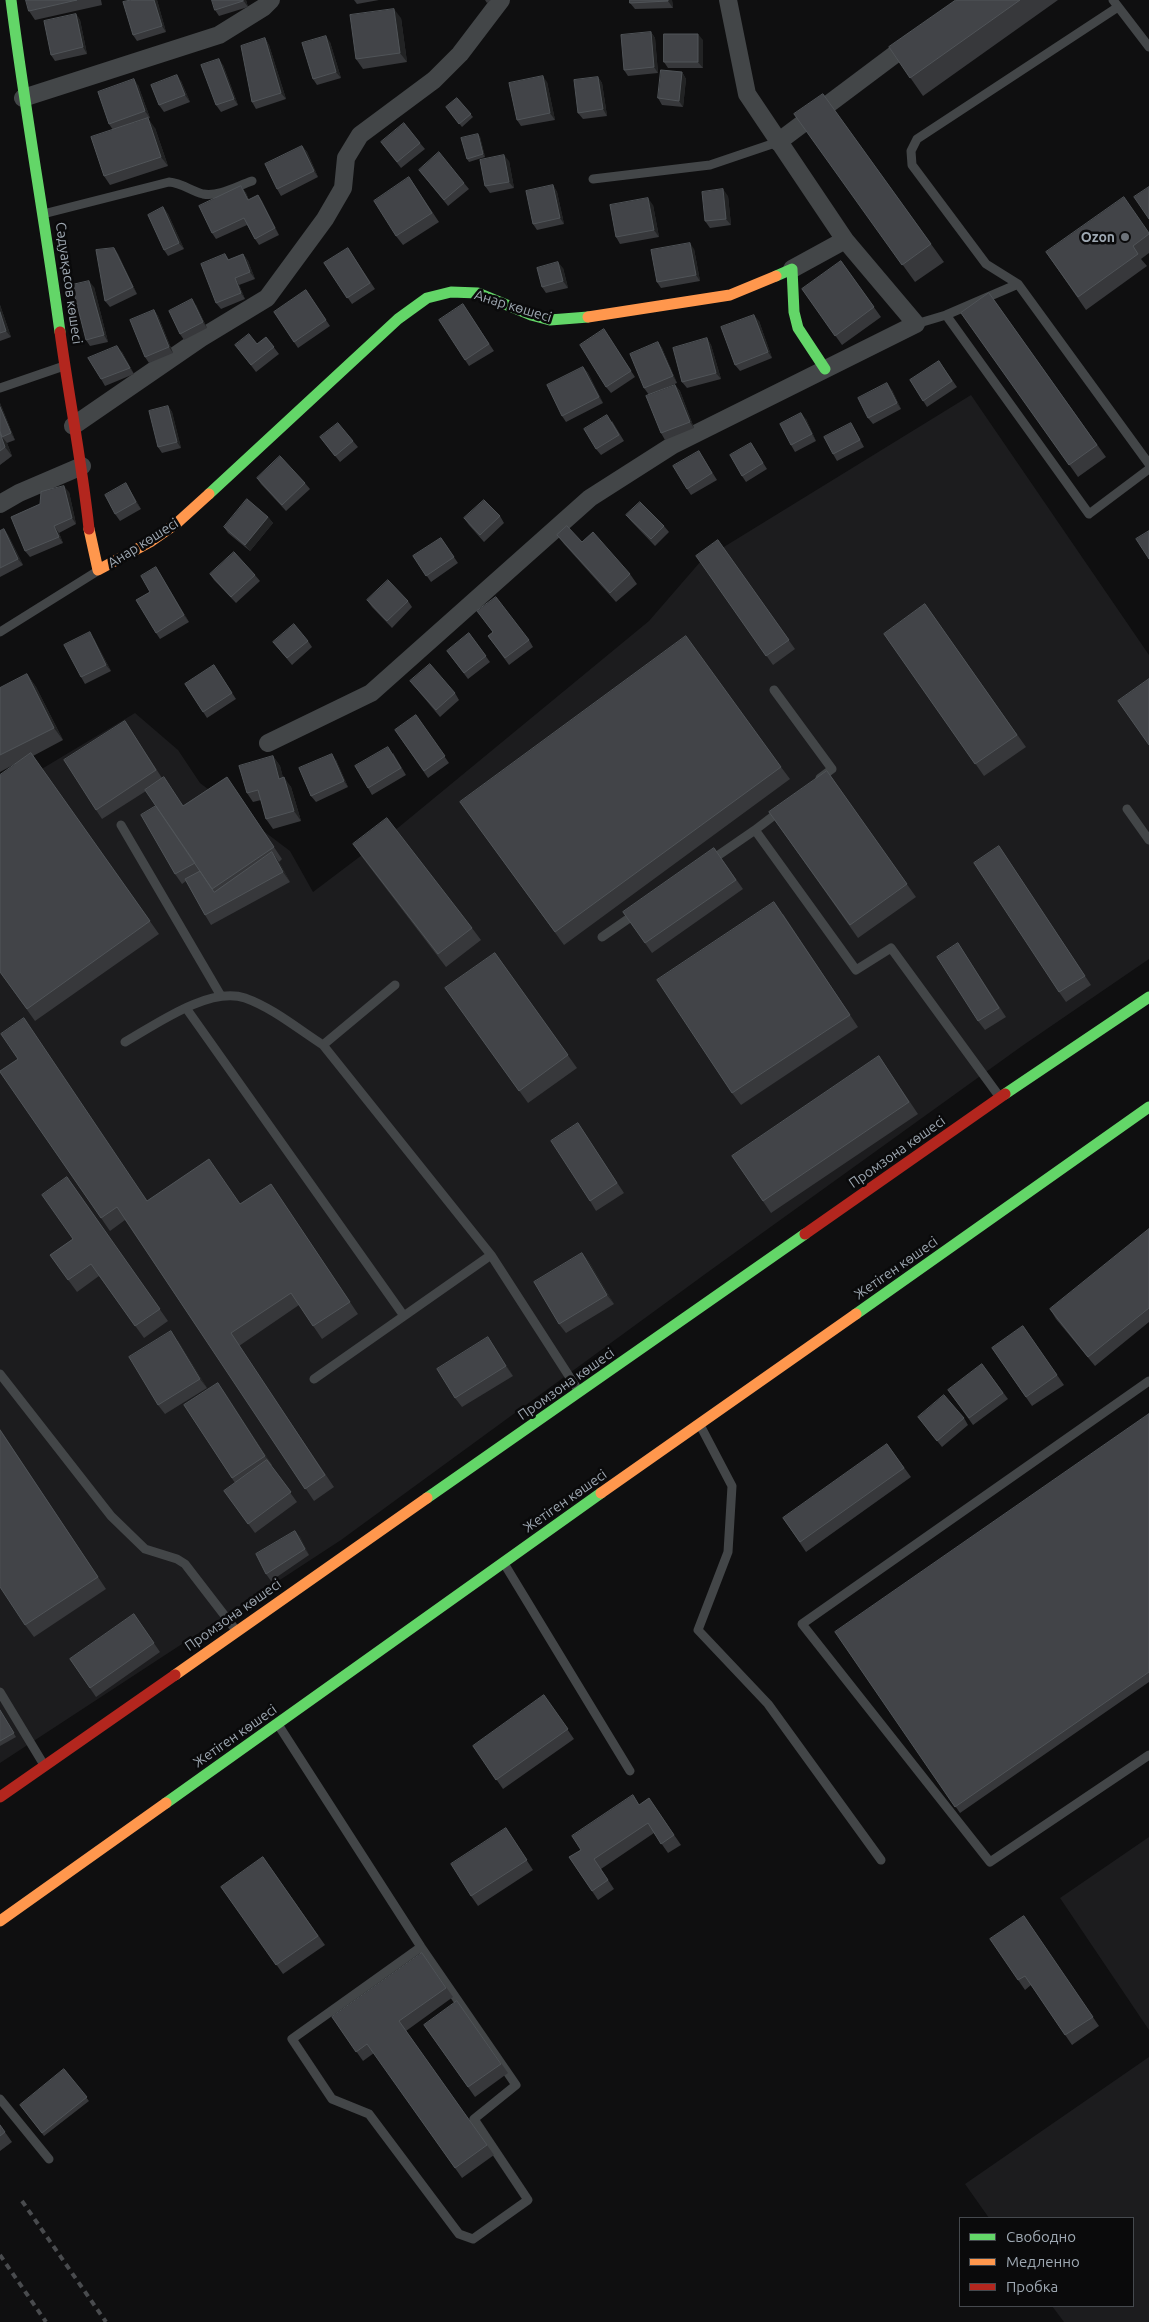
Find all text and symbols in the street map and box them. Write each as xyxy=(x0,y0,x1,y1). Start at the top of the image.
street label: Сәдуақасов көшесі xyxy=(52,221,86,345)
place label: Ozon xyxy=(1081,229,1115,245)
marker: Ozon xyxy=(1119,231,1131,243)
street label: Анар көшесі xyxy=(472,286,554,326)
street label: Анар көшесі xyxy=(105,515,181,571)
street label: Промзона көшесі xyxy=(846,1112,948,1192)
street label: Жетіген көшесі xyxy=(851,1233,941,1303)
street label: Промзона көшесі xyxy=(515,1344,617,1424)
street label: Жетіген көшесі xyxy=(520,1466,610,1536)
street label: Промзона көшесі xyxy=(182,1575,284,1655)
street label: Жетіген көшесі xyxy=(190,1701,280,1771)
legend xyxy=(959,2217,1134,2307)
text: Свободно xyxy=(1006,2228,1076,2245)
text: Медленно xyxy=(1006,2253,1080,2270)
text: Пробка xyxy=(1006,2278,1058,2295)

